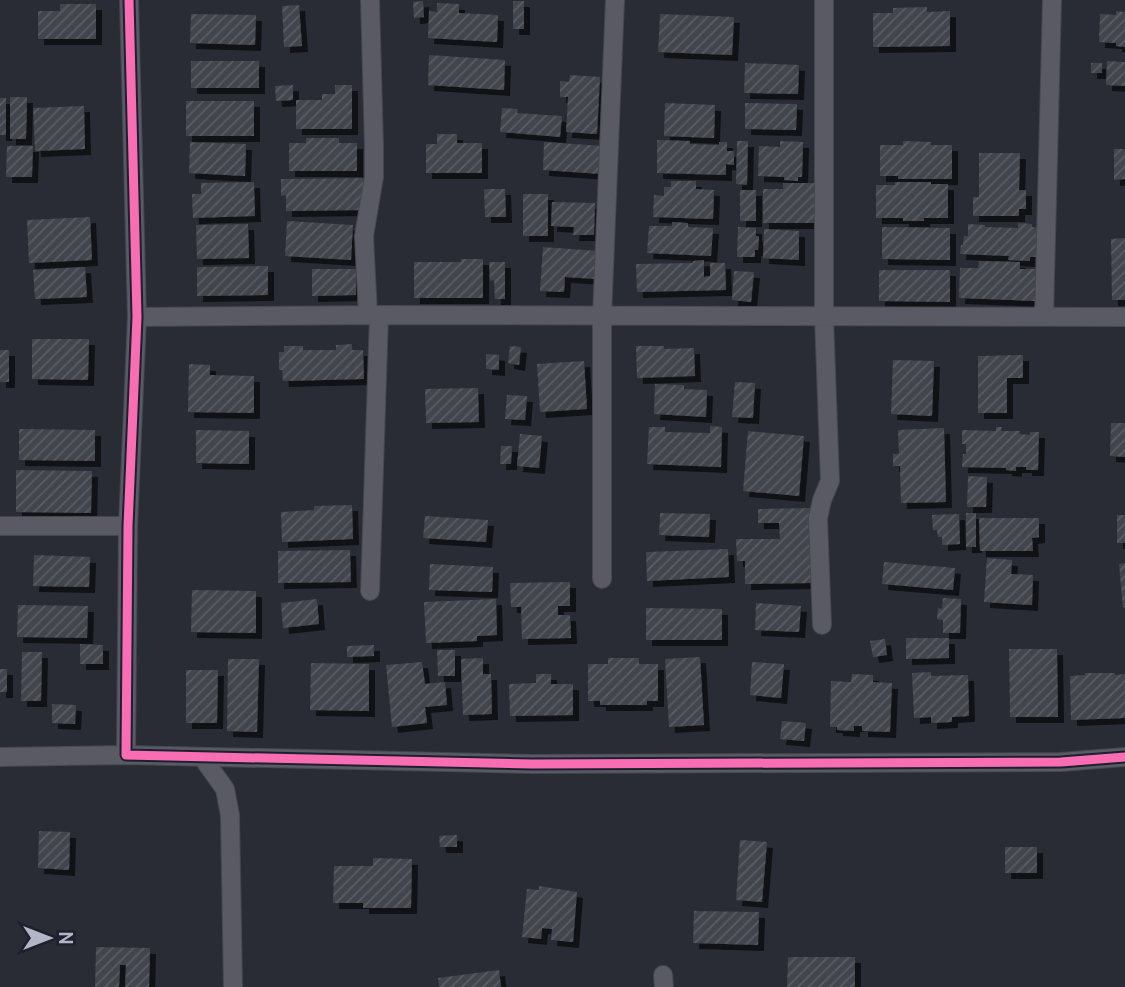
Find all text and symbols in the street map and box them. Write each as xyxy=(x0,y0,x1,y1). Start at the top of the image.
north arrow xyxy=(14,903,84,973)
text: N xyxy=(54,931,77,945)

